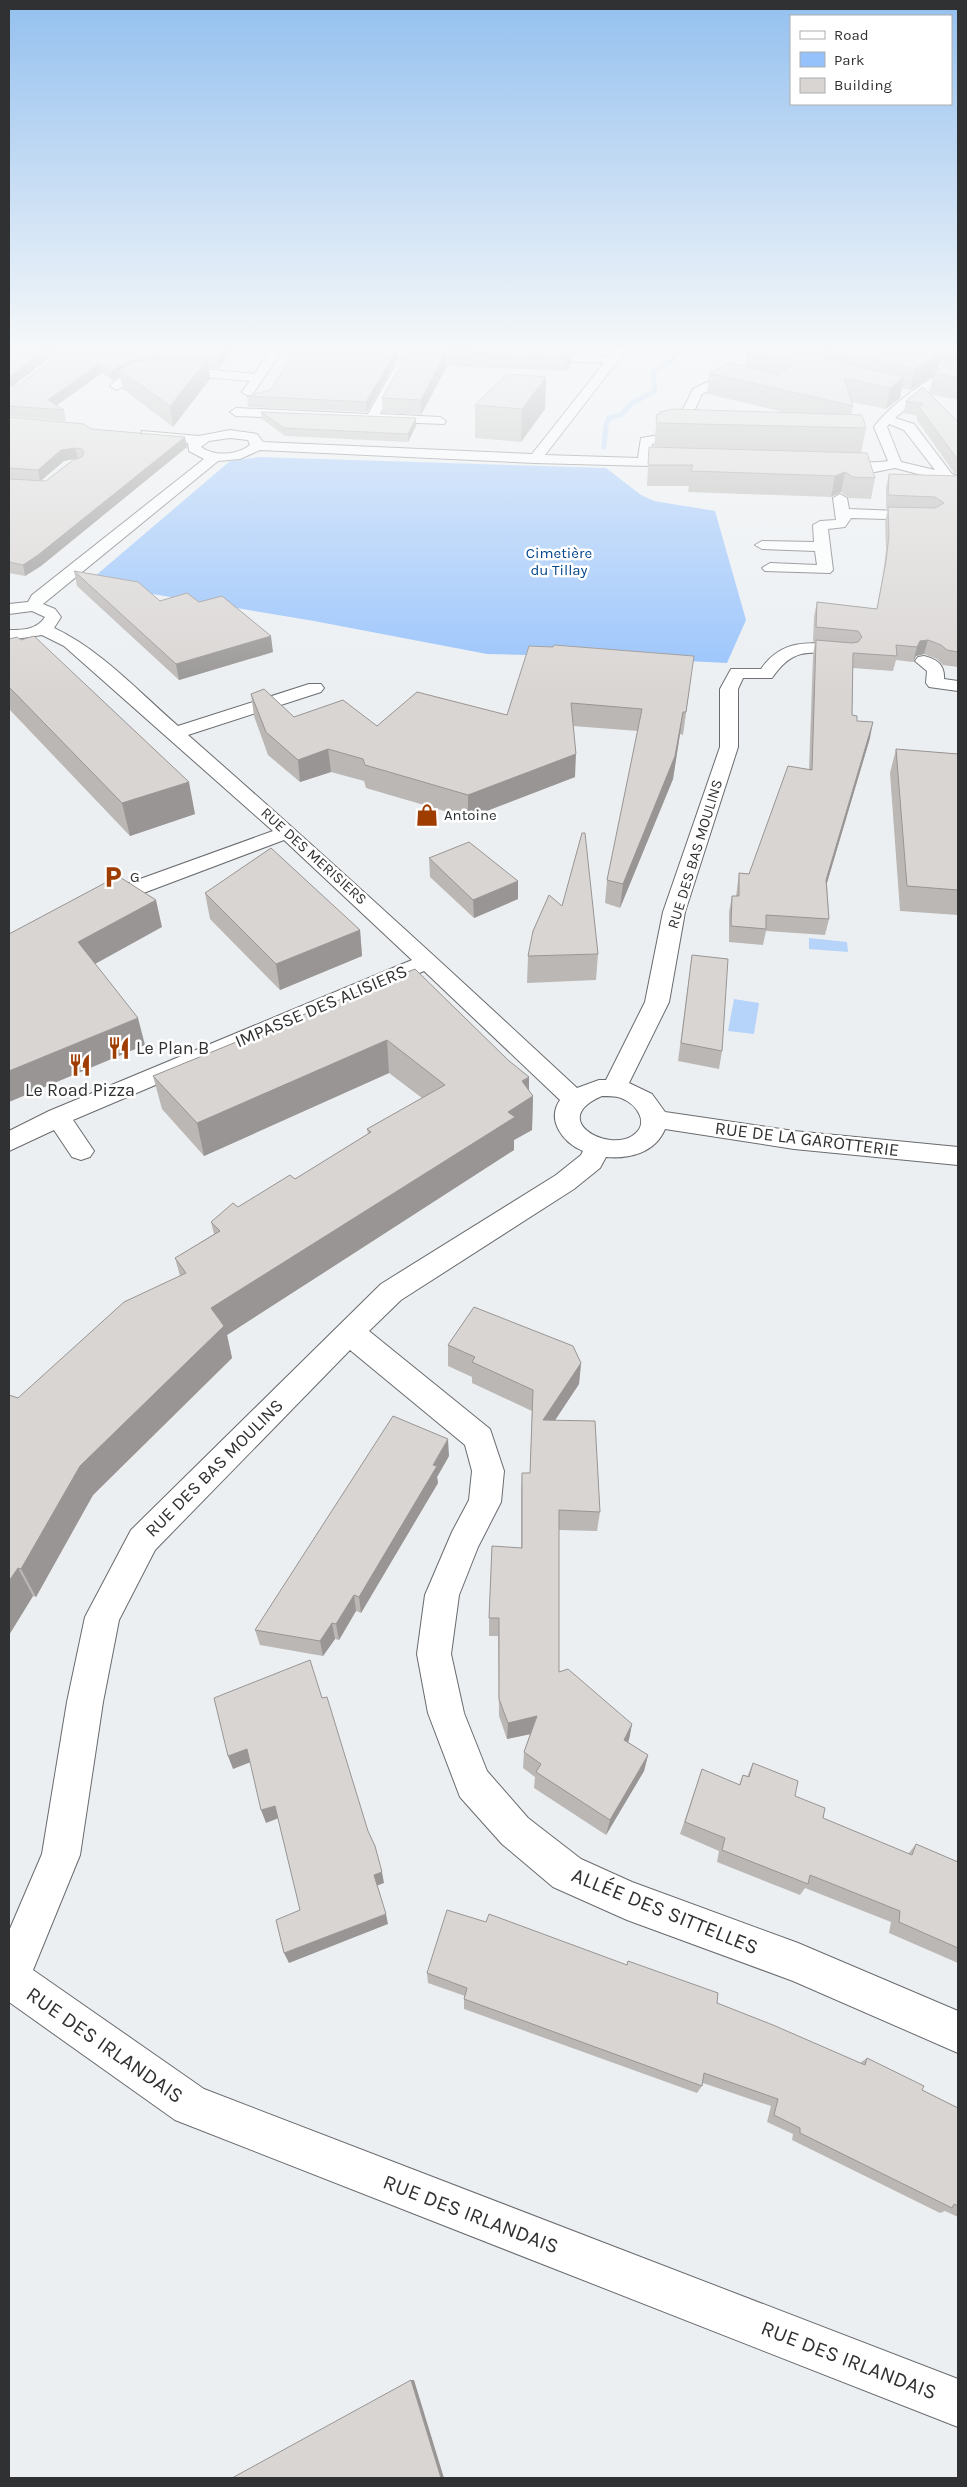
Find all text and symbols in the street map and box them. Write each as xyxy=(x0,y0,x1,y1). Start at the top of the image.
legend xyxy=(790,15,952,105)
text: Road xyxy=(834,26,869,44)
text: Park xyxy=(834,51,864,69)
text: Building xyxy=(834,76,892,94)
park label: Cimetière du Tillay xyxy=(526,544,592,579)
street label: RUE DES BAS MOULINS xyxy=(664,777,726,931)
shop icon: Antoine xyxy=(414,802,440,828)
street label: RUE DES MERISIERS xyxy=(257,804,371,908)
place label: Antoine xyxy=(444,806,497,824)
parking icon: G xyxy=(100,864,126,890)
place label: G xyxy=(130,868,140,886)
street label: IMPASSE DES ALISIERS xyxy=(232,960,410,1052)
restaurant icon: Le Plan B xyxy=(106,1035,132,1061)
place label: Le Plan B xyxy=(136,1037,209,1059)
restaurant icon: Le Road Pizza xyxy=(67,1052,93,1078)
place label: Le Road Pizza xyxy=(25,1079,135,1101)
street label: RUE DE LA GAROTTERIE xyxy=(714,1117,900,1161)
street label: RUE DES BAS MOULINS xyxy=(140,1394,288,1542)
street label: ALLÉE DES SITTELLES xyxy=(568,1863,762,1959)
street label: RUE DES IRLANDAIS xyxy=(22,1982,188,2108)
street label: RUE DES IRLANDAIS xyxy=(380,2169,562,2259)
street label: RUE DES IRLANDAIS xyxy=(758,2315,940,2405)

